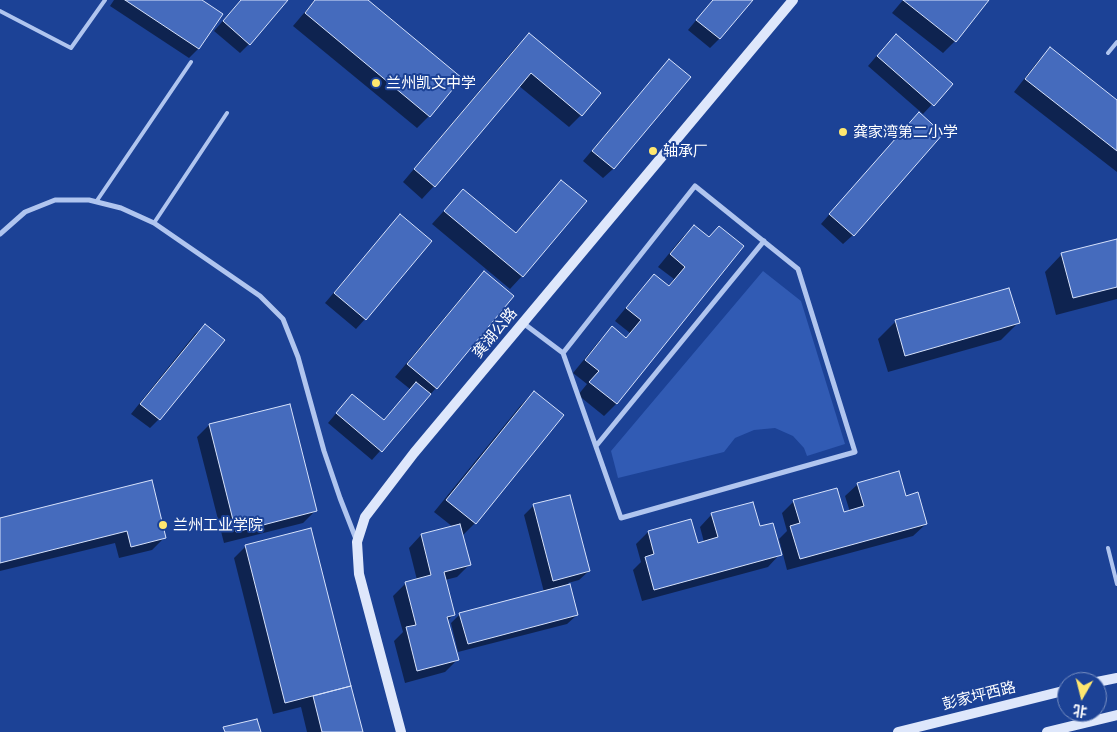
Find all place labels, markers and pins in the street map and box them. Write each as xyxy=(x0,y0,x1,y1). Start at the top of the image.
place label: 兰州凯文中学 xyxy=(386,74,476,92)
marker: 兰州凯文中学 xyxy=(370,77,382,89)
place label: 龚家湾第二小学 xyxy=(853,123,958,141)
marker: 龚家湾第二小学 xyxy=(837,126,849,138)
place label: 轴承厂 xyxy=(663,142,708,160)
marker: 轴承厂 xyxy=(647,145,659,157)
place label: 兰州工业学院 xyxy=(173,516,263,534)
marker: 兰州工业学院 xyxy=(157,519,169,531)

